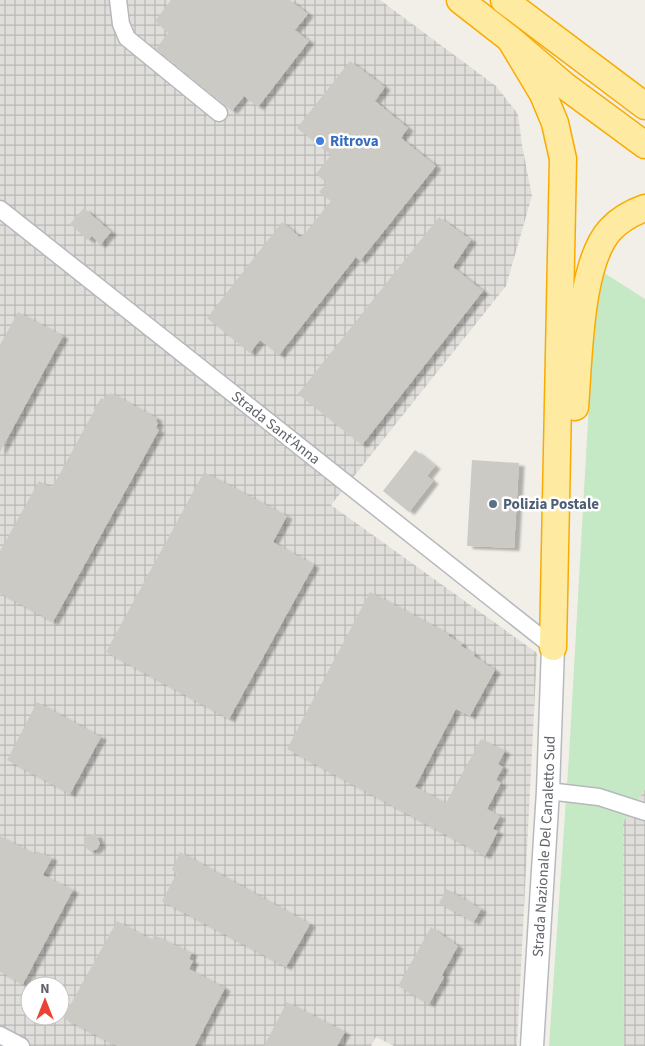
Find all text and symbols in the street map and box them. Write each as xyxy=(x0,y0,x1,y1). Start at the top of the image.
place label: Ritrova xyxy=(330,131,379,152)
marker: Ritrova xyxy=(314,135,326,147)
street label: Strada Sant'Anna xyxy=(227,386,325,469)
place label: Polizia Postale xyxy=(503,494,599,515)
marker: Polizia Postale xyxy=(487,498,499,510)
street label: Strada Nazionale Del Canaletto Sud xyxy=(527,735,560,958)
north arrow xyxy=(20,976,70,1026)
text: N xyxy=(40,979,50,999)

